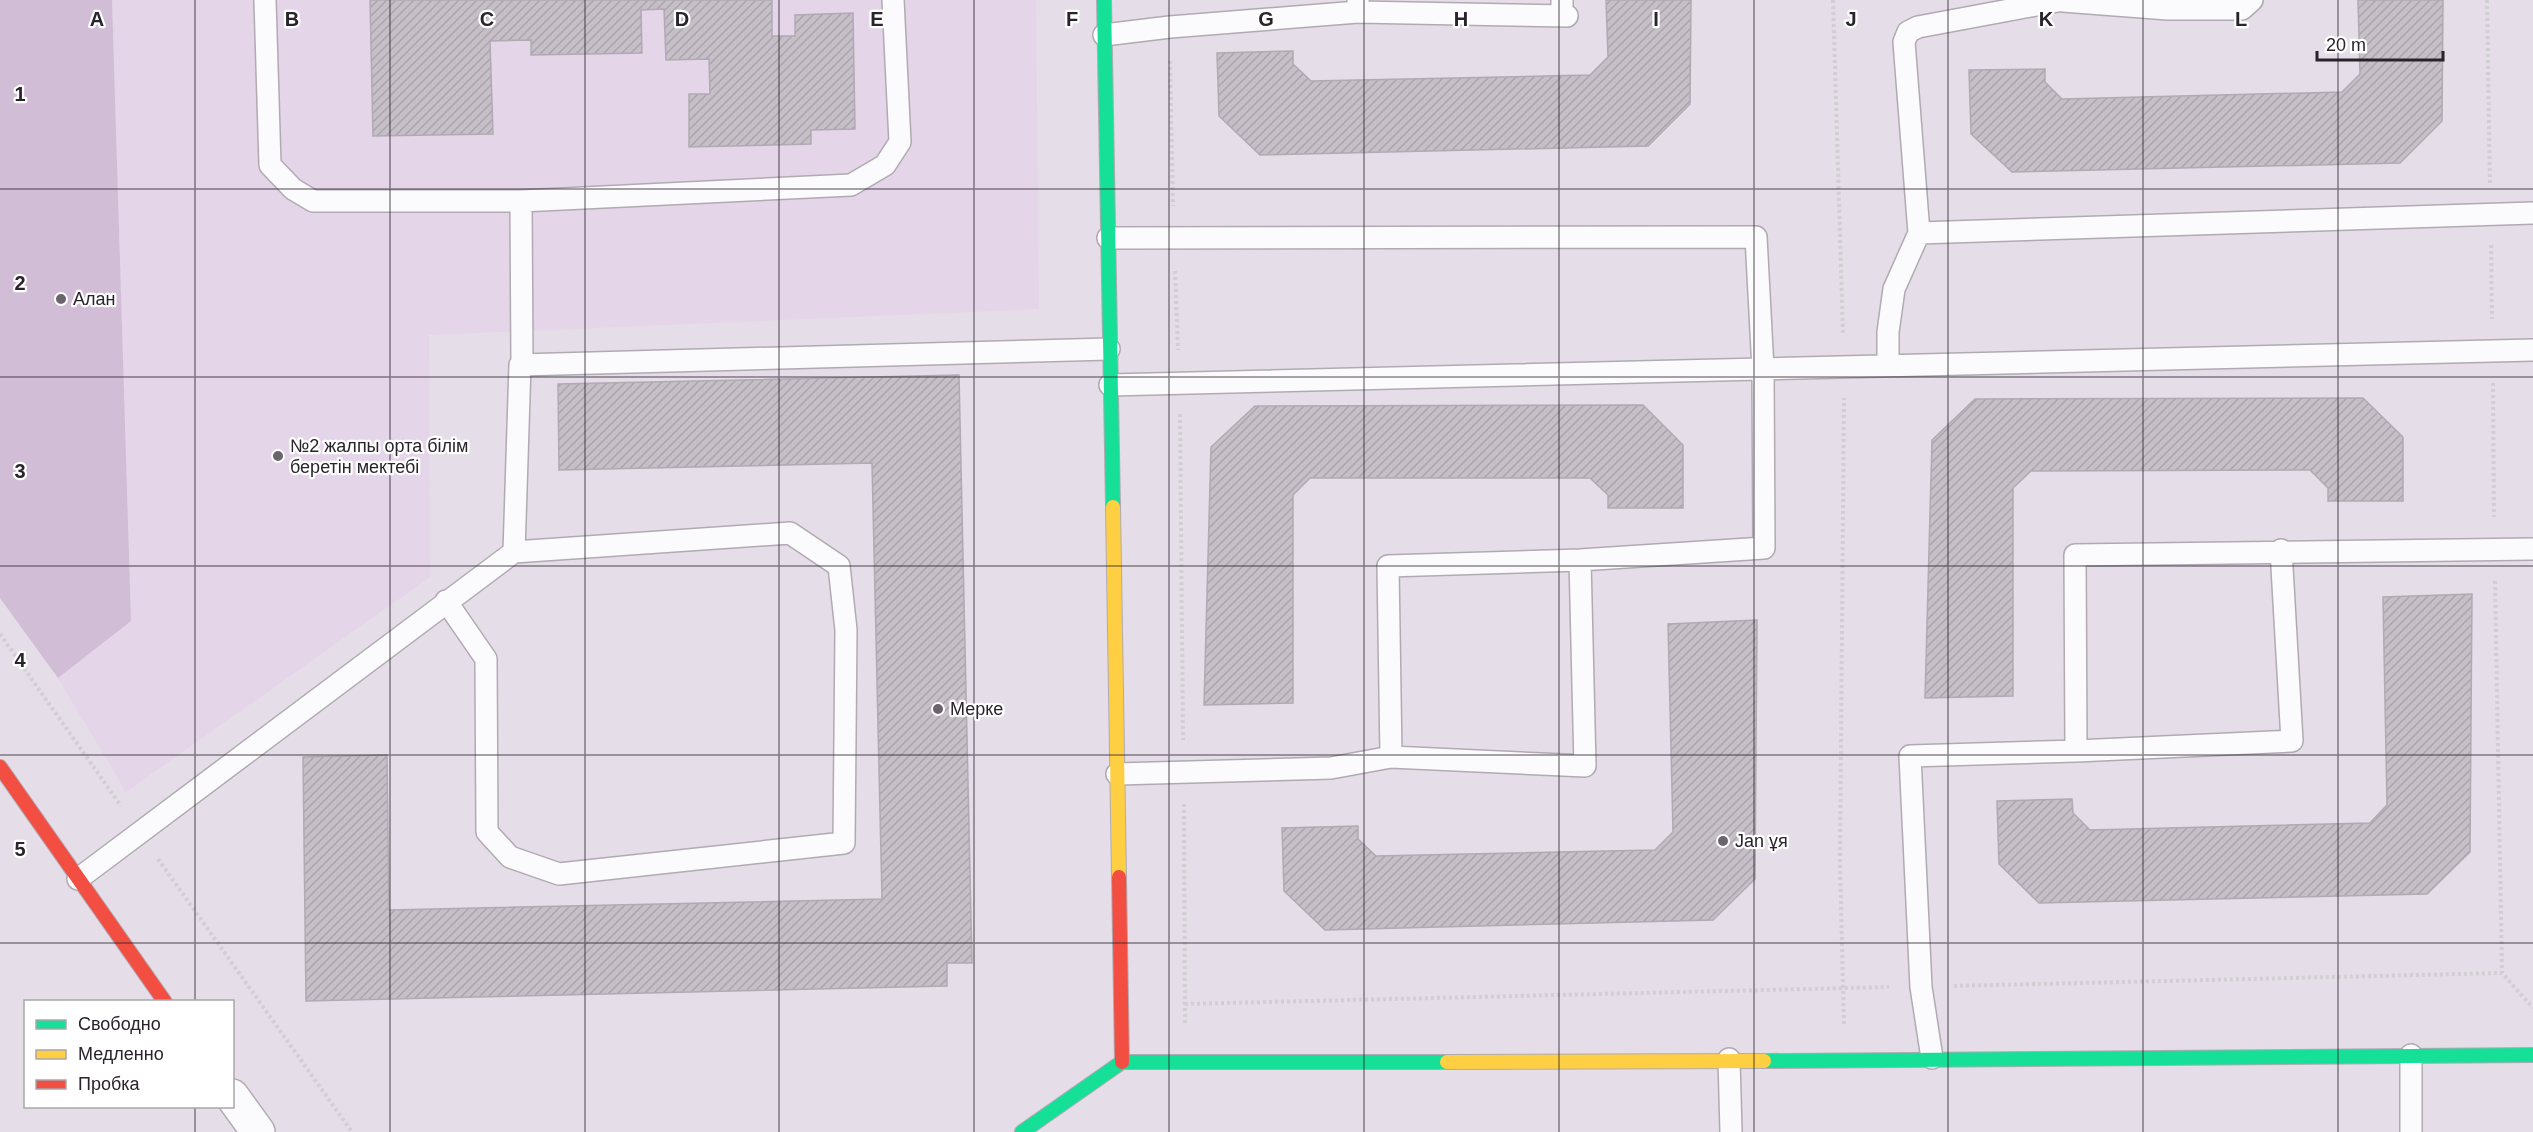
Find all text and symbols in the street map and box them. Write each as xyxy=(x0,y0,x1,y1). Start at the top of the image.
text: A xyxy=(90,8,104,30)
text: B xyxy=(285,8,299,30)
text: C xyxy=(480,8,494,30)
text: D xyxy=(675,8,689,30)
text: E xyxy=(870,8,884,30)
text: F xyxy=(1066,8,1078,30)
text: G xyxy=(1258,8,1274,30)
text: H xyxy=(1454,8,1468,30)
text: I xyxy=(1653,8,1659,30)
text: J xyxy=(1845,8,1857,30)
text: K xyxy=(2039,8,2054,30)
text: L xyxy=(2235,8,2247,30)
scale bar xyxy=(2317,24,2443,62)
text: 20 m xyxy=(2326,35,2366,55)
text: 1 xyxy=(14,83,26,105)
text: 2 xyxy=(14,272,26,294)
place label: Алан xyxy=(73,289,115,309)
marker: Алан xyxy=(54,292,68,306)
place label: №2 жалпы орта білім беретін мектебі xyxy=(290,436,468,477)
marker: №2 жалпы орта білім беретін мектебі xyxy=(271,449,285,463)
text: 3 xyxy=(14,460,26,482)
text: 4 xyxy=(14,649,26,671)
place label: Мерке xyxy=(950,699,1003,719)
marker: Мерке xyxy=(931,702,945,716)
place label: Jan ұя xyxy=(1735,831,1788,851)
marker: Jan ұя xyxy=(1716,834,1730,848)
text: 5 xyxy=(14,838,26,860)
legend xyxy=(24,1000,234,1108)
text: Свободно xyxy=(78,1014,161,1034)
text: Медленно xyxy=(78,1044,164,1064)
text: Пробка xyxy=(78,1074,141,1094)

